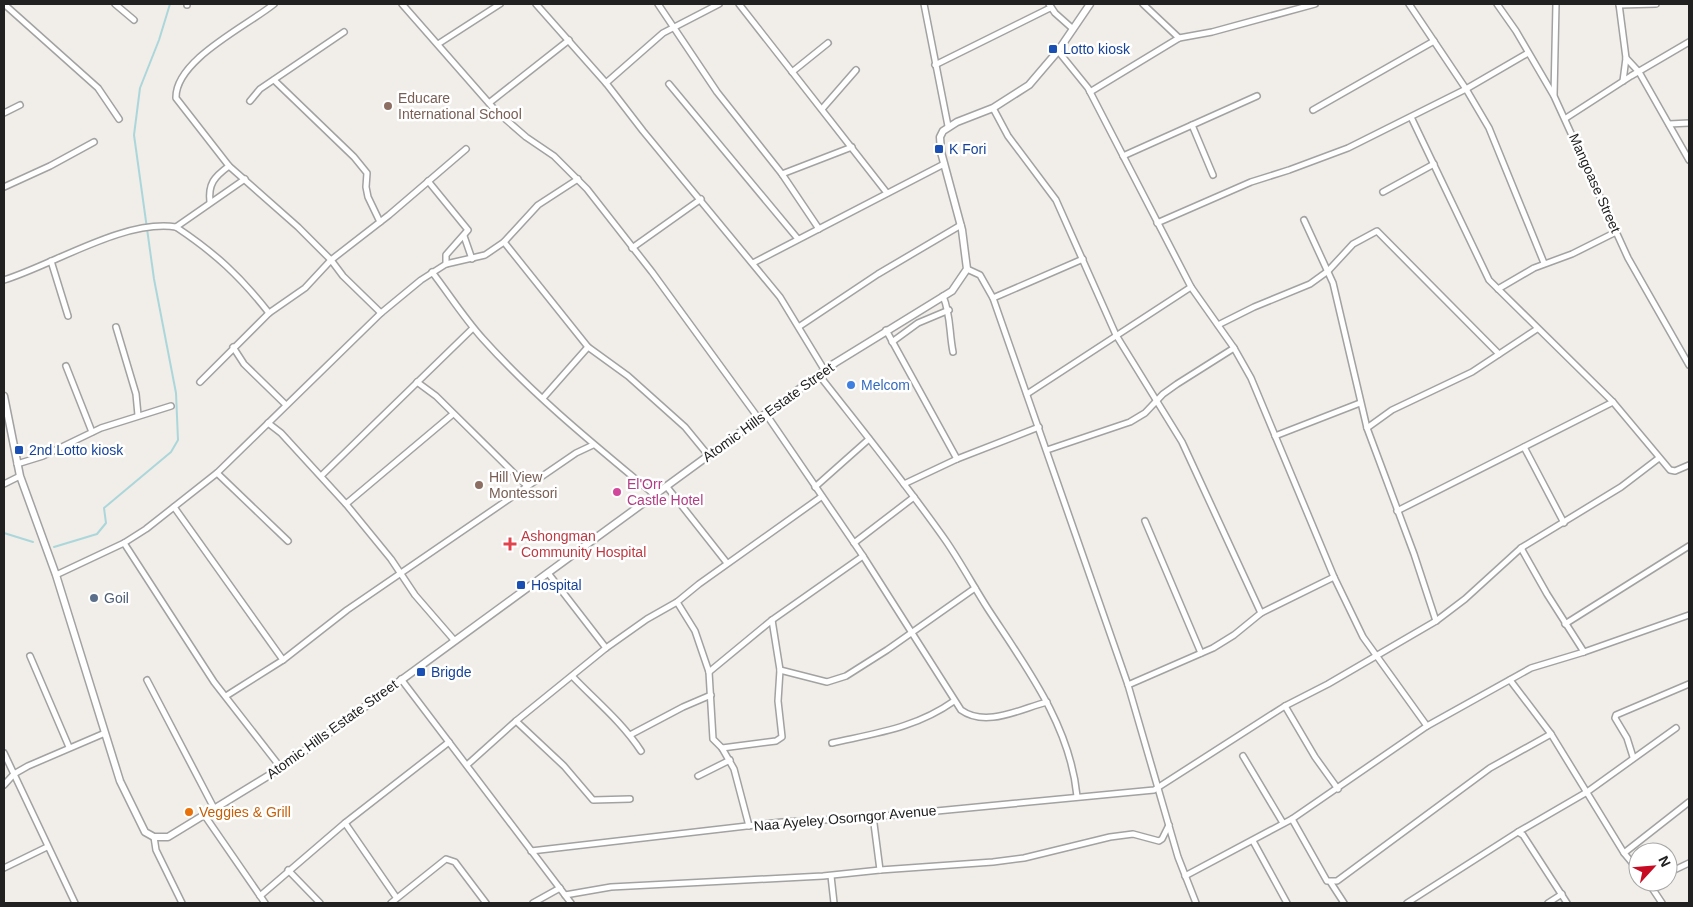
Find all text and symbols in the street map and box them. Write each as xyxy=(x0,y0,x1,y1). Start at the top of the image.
place label: Lotto kiosk xyxy=(1063,41,1131,57)
marker: Lotto kiosk xyxy=(1047,43,1059,55)
place label: Educare International School xyxy=(398,90,522,122)
marker: Educare International School xyxy=(382,100,394,112)
street label: Mangoase Street xyxy=(1566,131,1624,235)
place label: K Fori xyxy=(949,141,986,157)
marker: K Fori xyxy=(933,143,945,155)
street label: Atomic Hills Estate Street xyxy=(699,359,837,465)
place label: Melcom xyxy=(861,377,910,393)
marker: Melcom xyxy=(845,379,857,391)
place label: 2nd Lotto kiosk xyxy=(29,442,124,458)
marker: 2nd Lotto kiosk xyxy=(13,444,25,456)
place label: Hill View Montessori xyxy=(489,469,557,501)
place label: El'Orr Castle Hotel xyxy=(627,476,703,508)
marker: Hill View Montessori xyxy=(473,479,485,491)
marker: El'Orr Castle Hotel xyxy=(611,486,623,498)
place label: Ashongman Community Hospital xyxy=(521,528,646,560)
marker: Ashongman Community Hospital xyxy=(503,537,517,551)
place label: Hospital xyxy=(531,577,582,593)
marker: Hospital xyxy=(515,579,527,591)
place label: Goil xyxy=(104,590,129,606)
marker: Goil xyxy=(88,592,100,604)
place label: Brigde xyxy=(431,664,472,680)
marker: Brigde xyxy=(415,666,427,678)
street label: Atomic Hills Estate Street xyxy=(263,676,401,782)
street label: Naa Ayeley Osorngor Avenue xyxy=(753,802,937,834)
place label: Veggies & Grill xyxy=(199,804,291,820)
marker: Veggies & Grill xyxy=(183,806,195,818)
north arrow xyxy=(1628,842,1678,892)
text: N xyxy=(1655,853,1674,869)

